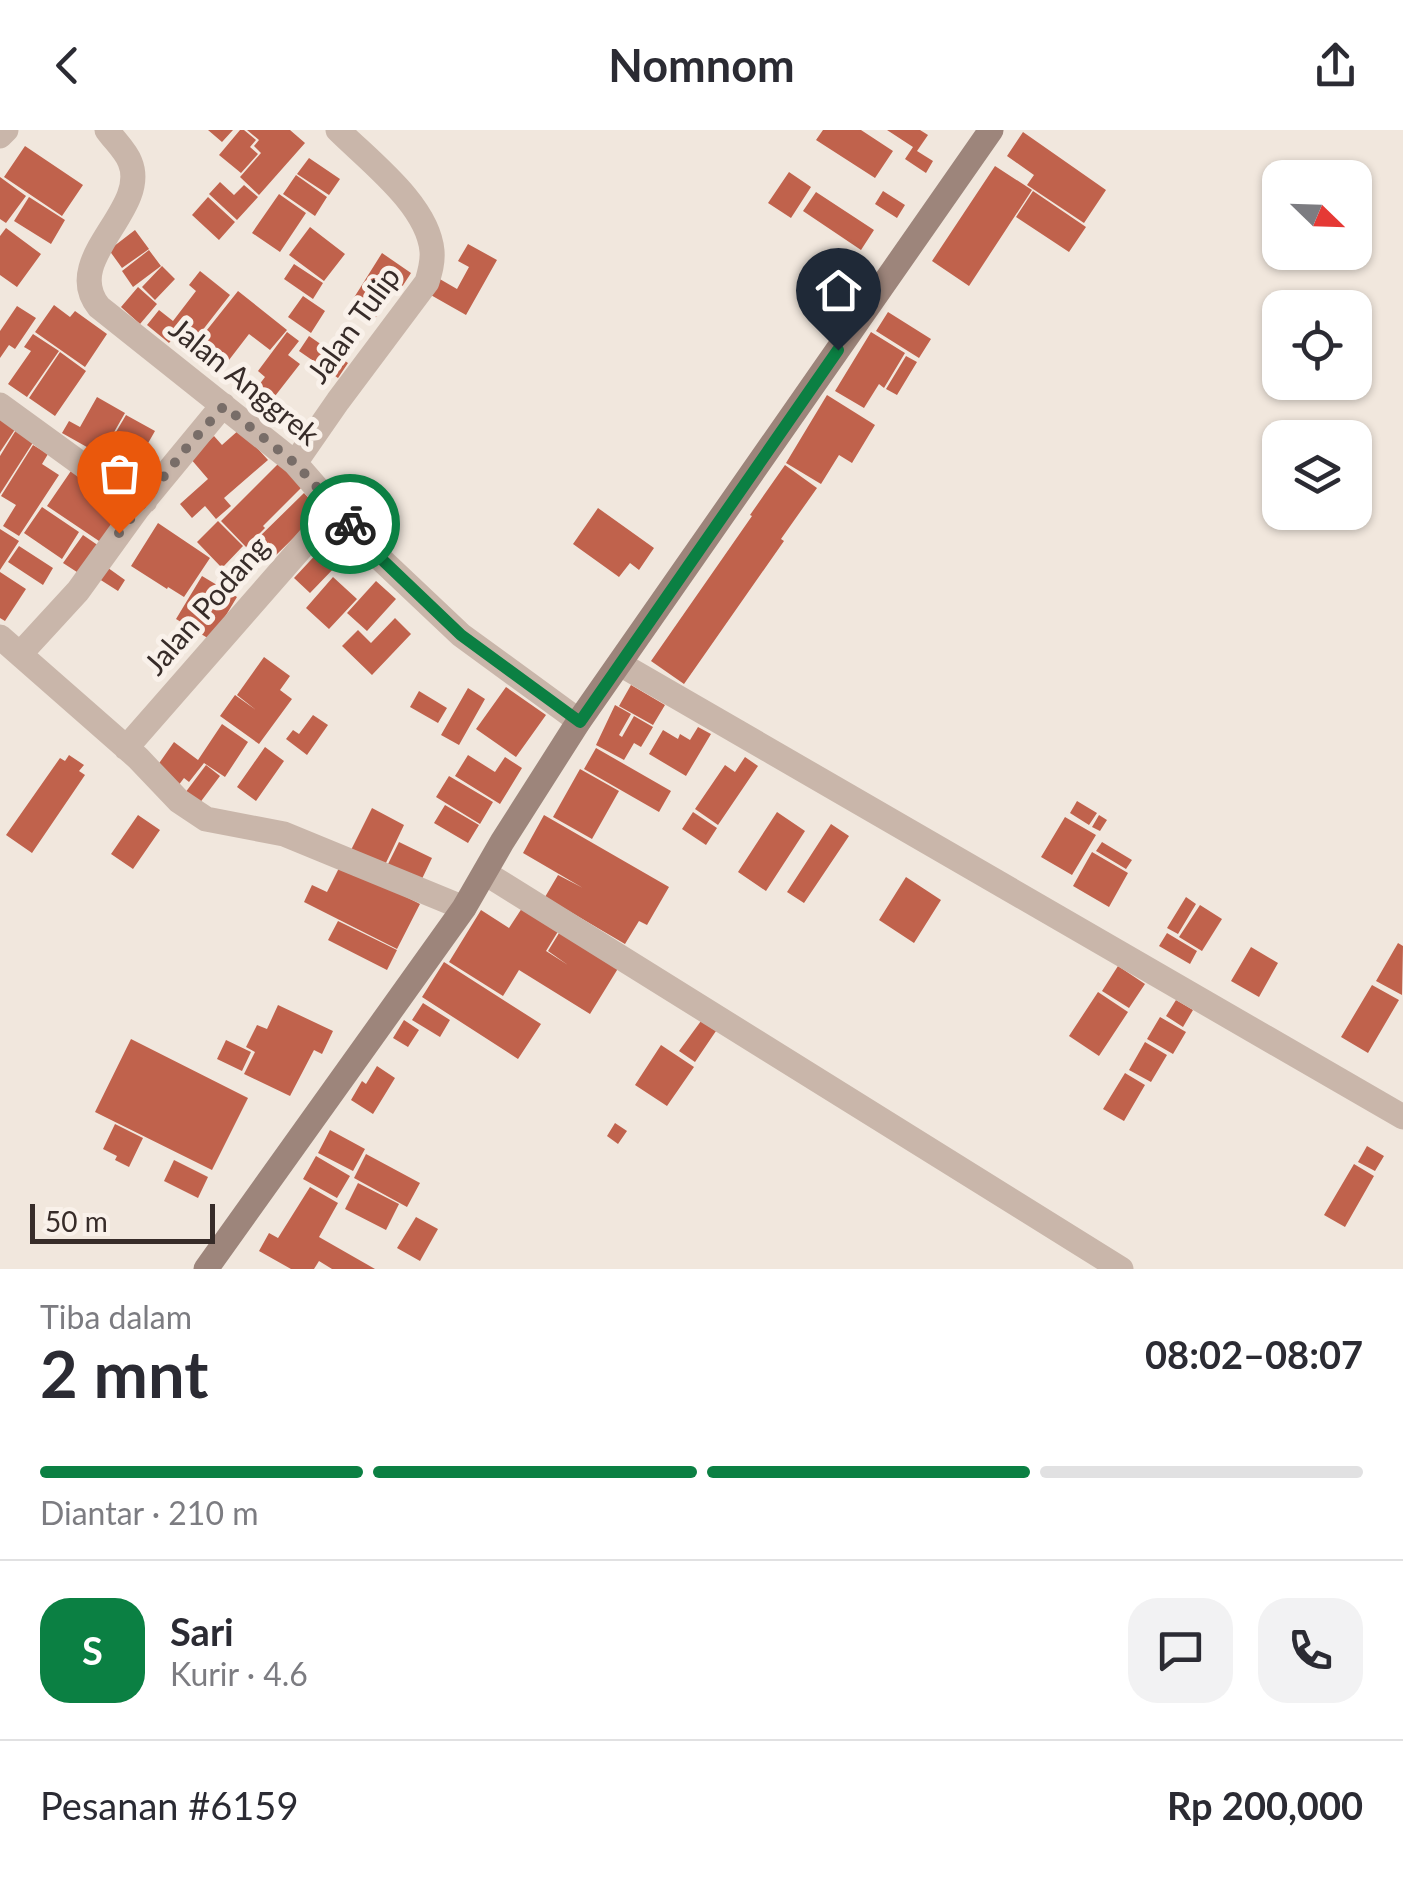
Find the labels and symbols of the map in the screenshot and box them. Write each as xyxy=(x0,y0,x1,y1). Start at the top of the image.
north arrow xyxy=(1262,160,1372,270)
pin xyxy=(796,248,881,351)
street label: Jalan Tulip xyxy=(298,259,407,389)
street label: Jalan Anggrek xyxy=(163,309,328,452)
pin xyxy=(77,431,162,534)
courier xyxy=(300,474,400,574)
street label: Jalan Podang xyxy=(136,528,275,681)
scale bar xyxy=(30,1199,215,1244)

